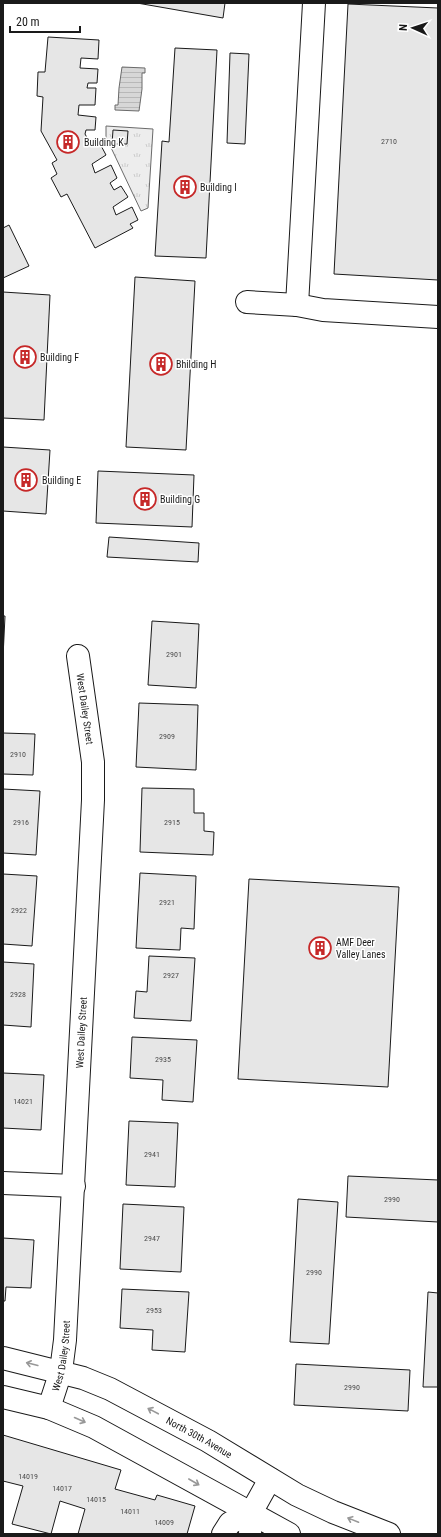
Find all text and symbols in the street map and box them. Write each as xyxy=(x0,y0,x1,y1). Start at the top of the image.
scale bar xyxy=(10,8,80,34)
north arrow xyxy=(393,8,433,48)
text: 20 m xyxy=(16,15,40,29)
text: N xyxy=(397,24,410,31)
building icon: Building K xyxy=(55,129,81,155)
place label: Building K xyxy=(84,137,124,148)
house number: 2710 xyxy=(381,137,397,146)
building icon: Building I xyxy=(172,174,198,200)
place label: Building I xyxy=(200,182,237,193)
building icon: Building F xyxy=(12,344,38,370)
building icon: Bhilding H xyxy=(148,351,174,377)
place label: Building F xyxy=(40,352,79,363)
place label: Bhilding H xyxy=(176,359,216,370)
building icon: Building E xyxy=(13,467,39,493)
place label: Building E xyxy=(42,475,81,486)
building icon: Building G xyxy=(132,486,158,512)
place label: Building G xyxy=(160,494,200,505)
house number: 2901 xyxy=(166,650,182,659)
street label: West Dailey Street xyxy=(75,673,95,745)
house number: 2909 xyxy=(159,732,175,741)
house number: 2910 xyxy=(10,750,26,759)
house number: 2916 xyxy=(13,818,29,827)
house number: 2915 xyxy=(164,818,180,827)
house number: 2921 xyxy=(159,898,175,907)
house number: 2922 xyxy=(11,906,27,915)
building icon: AMF Deer Valley Lanes xyxy=(307,935,333,961)
place label: AMF Deer Valley Lanes xyxy=(336,937,386,960)
house number: 2927 xyxy=(163,971,179,980)
house number: 2928 xyxy=(10,990,26,999)
street label: West Dailey Street xyxy=(74,996,88,1069)
house number: 2935 xyxy=(155,1055,171,1064)
house number: 14021 xyxy=(13,1097,33,1106)
house number: 2941 xyxy=(144,1150,160,1159)
house number: 2990 xyxy=(384,1195,400,1204)
house number: 2947 xyxy=(144,1234,160,1243)
house number: 2990 xyxy=(306,1268,322,1277)
house number: 2953 xyxy=(146,1306,162,1315)
street label: West Dailey Street xyxy=(49,1320,72,1392)
one-way arrow xyxy=(26,1360,39,1367)
house number: 2990 xyxy=(344,1383,360,1392)
one-way arrow xyxy=(147,1407,159,1414)
street label: North 30th Avenue xyxy=(165,1414,234,1460)
one-way arrow xyxy=(74,1417,86,1424)
house number: 14019 xyxy=(18,1472,38,1481)
one-way arrow xyxy=(188,1479,200,1487)
house number: 14017 xyxy=(52,1484,72,1493)
house number: 14015 xyxy=(86,1495,106,1504)
house number: 14011 xyxy=(120,1507,140,1516)
one-way arrow xyxy=(347,1516,359,1524)
house number: 14009 xyxy=(154,1518,174,1527)

